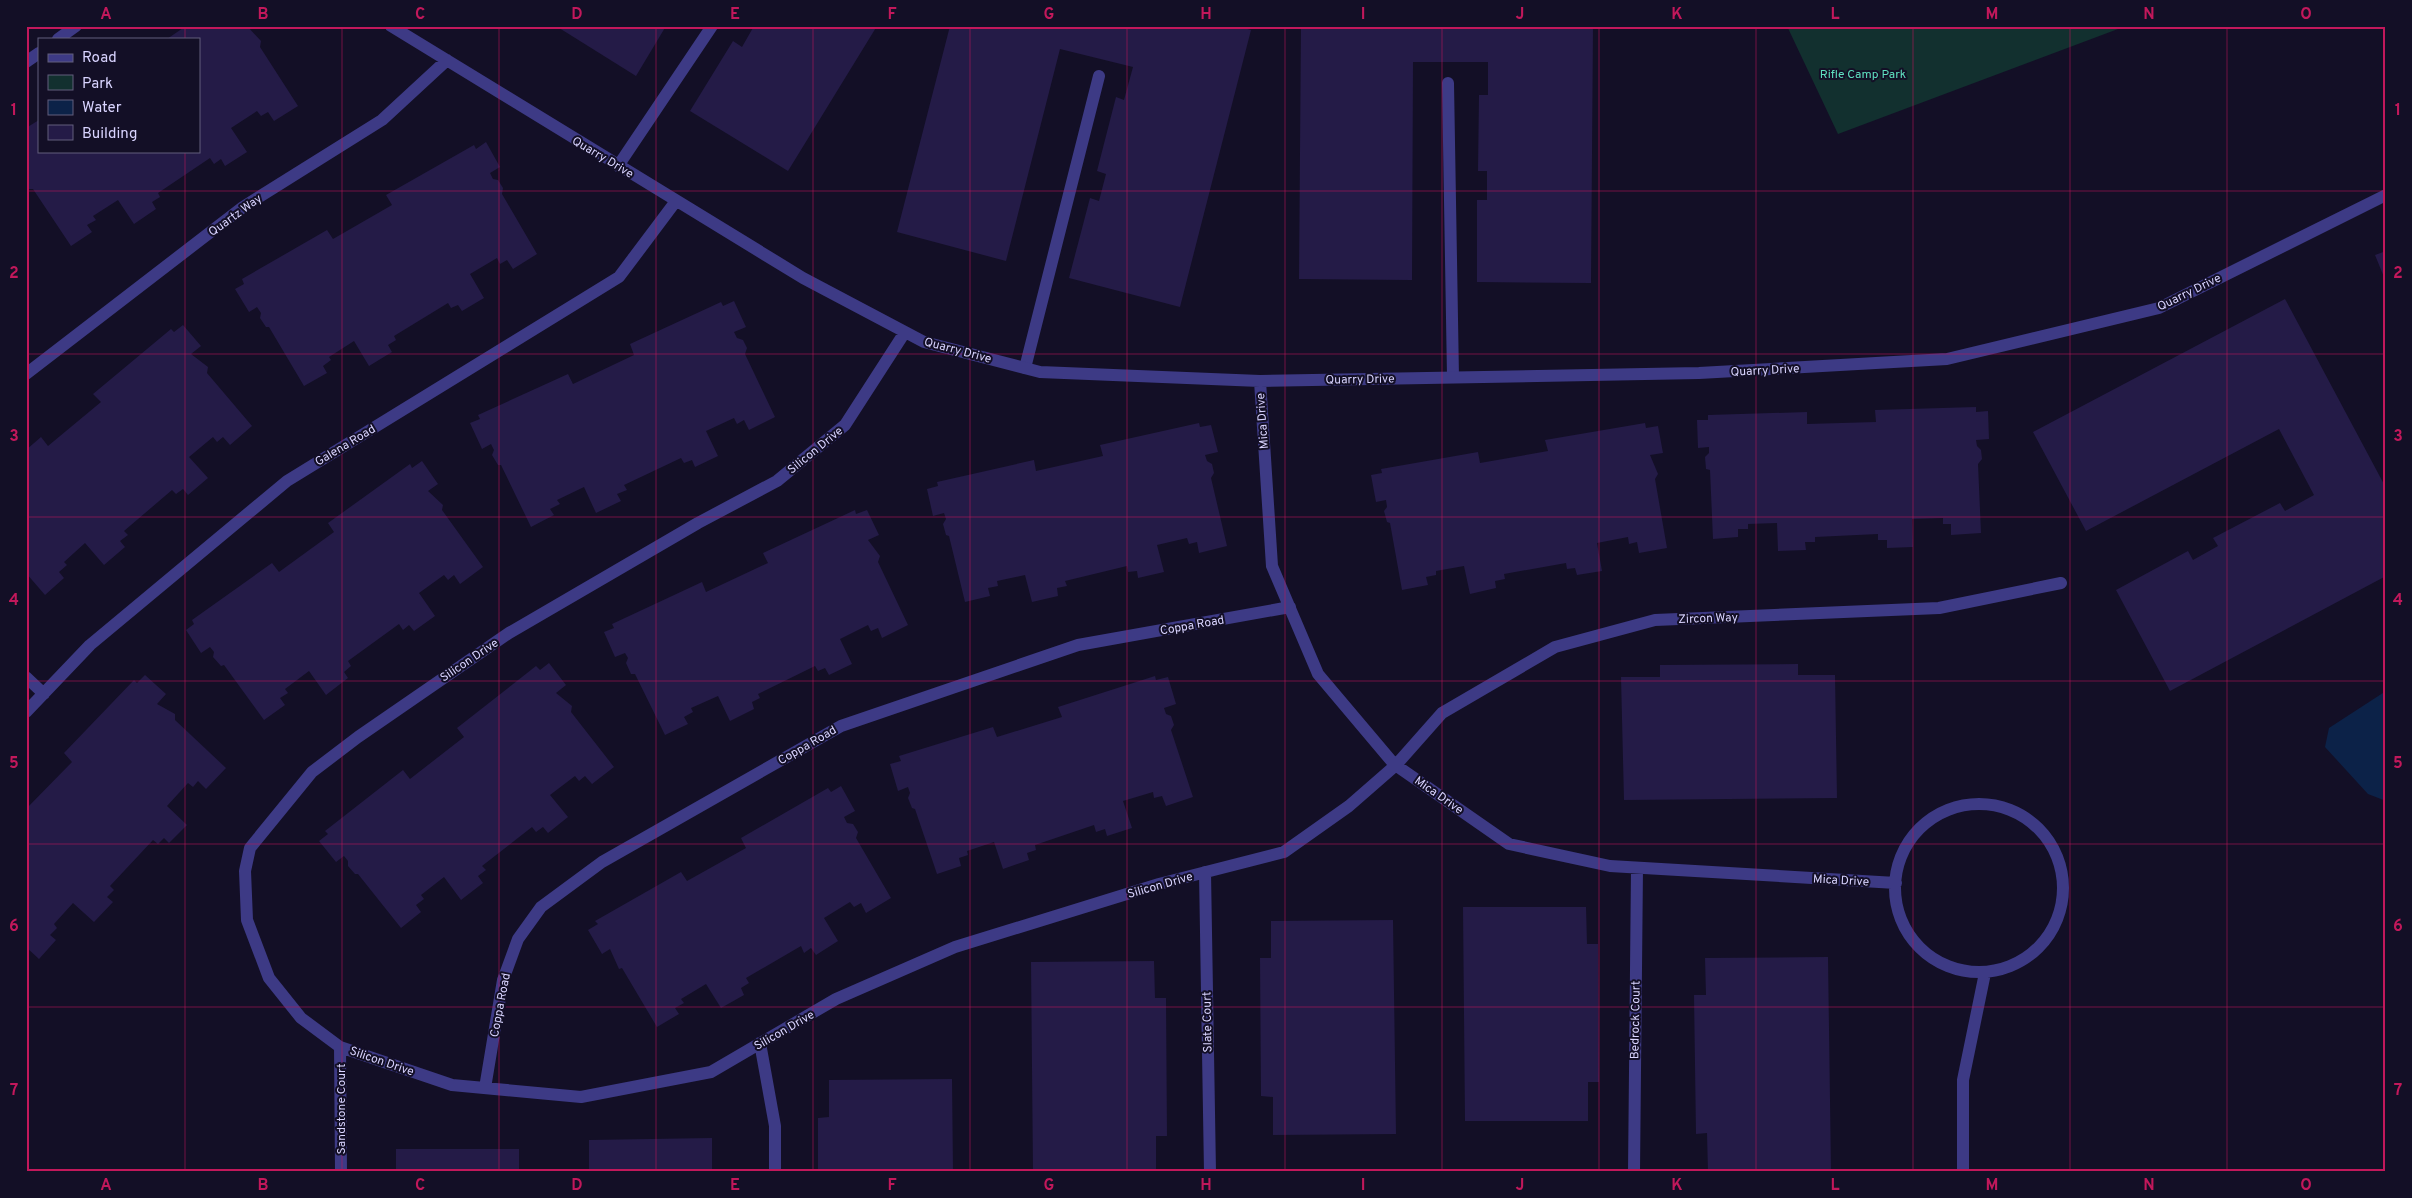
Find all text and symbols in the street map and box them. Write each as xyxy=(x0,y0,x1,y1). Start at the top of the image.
text: A xyxy=(100,5,112,25)
text: B xyxy=(257,5,269,25)
text: C xyxy=(415,5,425,25)
text: D xyxy=(571,5,583,25)
text: E xyxy=(730,5,740,25)
text: F xyxy=(887,5,897,25)
text: G xyxy=(1044,5,1054,25)
text: H xyxy=(1200,5,1212,25)
text: I xyxy=(1361,5,1365,25)
text: J xyxy=(1516,5,1524,25)
text: K xyxy=(1671,5,1683,25)
text: L xyxy=(1830,5,1840,25)
text: M xyxy=(1986,5,1998,25)
text: N xyxy=(2143,5,2155,25)
text: O xyxy=(2300,5,2312,25)
legend xyxy=(38,38,200,152)
text: Road xyxy=(82,49,117,68)
park label: Rifle Camp Park xyxy=(1820,67,1906,83)
text: Park xyxy=(82,75,113,94)
text: Water xyxy=(82,99,122,118)
text: 1 xyxy=(11,101,17,121)
text: 1 xyxy=(2395,101,2401,121)
text: Building xyxy=(82,125,137,144)
street label: Quarry Drive xyxy=(569,133,636,182)
street label: Quartz Way xyxy=(206,191,266,241)
text: 2 xyxy=(9,264,19,284)
text: 2 xyxy=(2393,264,2403,284)
street label: Quarry Drive xyxy=(2155,271,2224,315)
street label: Quarry Drive xyxy=(922,334,993,368)
street label: Quarry Drive xyxy=(1730,361,1800,381)
street label: Quarry Drive xyxy=(1325,371,1395,389)
street label: Mica Drive xyxy=(1253,392,1273,449)
street label: Galena Road xyxy=(312,421,379,470)
street label: Silicon Drive xyxy=(784,423,847,478)
text: 3 xyxy=(9,427,19,447)
text: 3 xyxy=(2393,427,2403,447)
text: 4 xyxy=(9,591,19,611)
text: 4 xyxy=(2393,591,2403,611)
street label: Zircon Way xyxy=(1678,610,1738,628)
street label: Coppa Road xyxy=(1159,612,1226,640)
street label: Silicon Drive xyxy=(437,635,502,686)
street label: Coppa Road xyxy=(775,723,840,769)
text: 5 xyxy=(9,754,19,774)
text: 5 xyxy=(2393,754,2403,774)
street label: Mica Drive xyxy=(1411,773,1466,818)
street label: Silicon Drive xyxy=(1126,869,1195,903)
street label: Mica Drive xyxy=(1812,872,1869,890)
text: 6 xyxy=(9,917,19,937)
text: 6 xyxy=(2393,917,2403,937)
street label: Coppa Road xyxy=(487,972,515,1039)
street label: Bedrock Court xyxy=(1627,981,1645,1059)
street label: Slate Court xyxy=(1199,991,1217,1053)
street label: Silicon Drive xyxy=(751,1007,818,1055)
street label: Silicon Drive xyxy=(347,1043,416,1080)
street label: Sandstone Court xyxy=(334,1064,350,1154)
text: 7 xyxy=(10,1081,18,1101)
text: 7 xyxy=(2394,1081,2402,1101)
text: A xyxy=(100,1176,112,1196)
text: B xyxy=(257,1176,269,1196)
text: C xyxy=(415,1176,425,1196)
text: D xyxy=(571,1176,583,1196)
text: E xyxy=(730,1176,740,1196)
text: F xyxy=(887,1176,897,1196)
text: G xyxy=(1044,1176,1054,1196)
text: H xyxy=(1200,1176,1212,1196)
text: I xyxy=(1361,1176,1365,1196)
text: J xyxy=(1516,1176,1524,1196)
text: K xyxy=(1671,1176,1683,1196)
text: L xyxy=(1830,1176,1840,1196)
text: M xyxy=(1986,1176,1998,1196)
text: N xyxy=(2143,1176,2155,1196)
text: O xyxy=(2300,1176,2312,1196)

